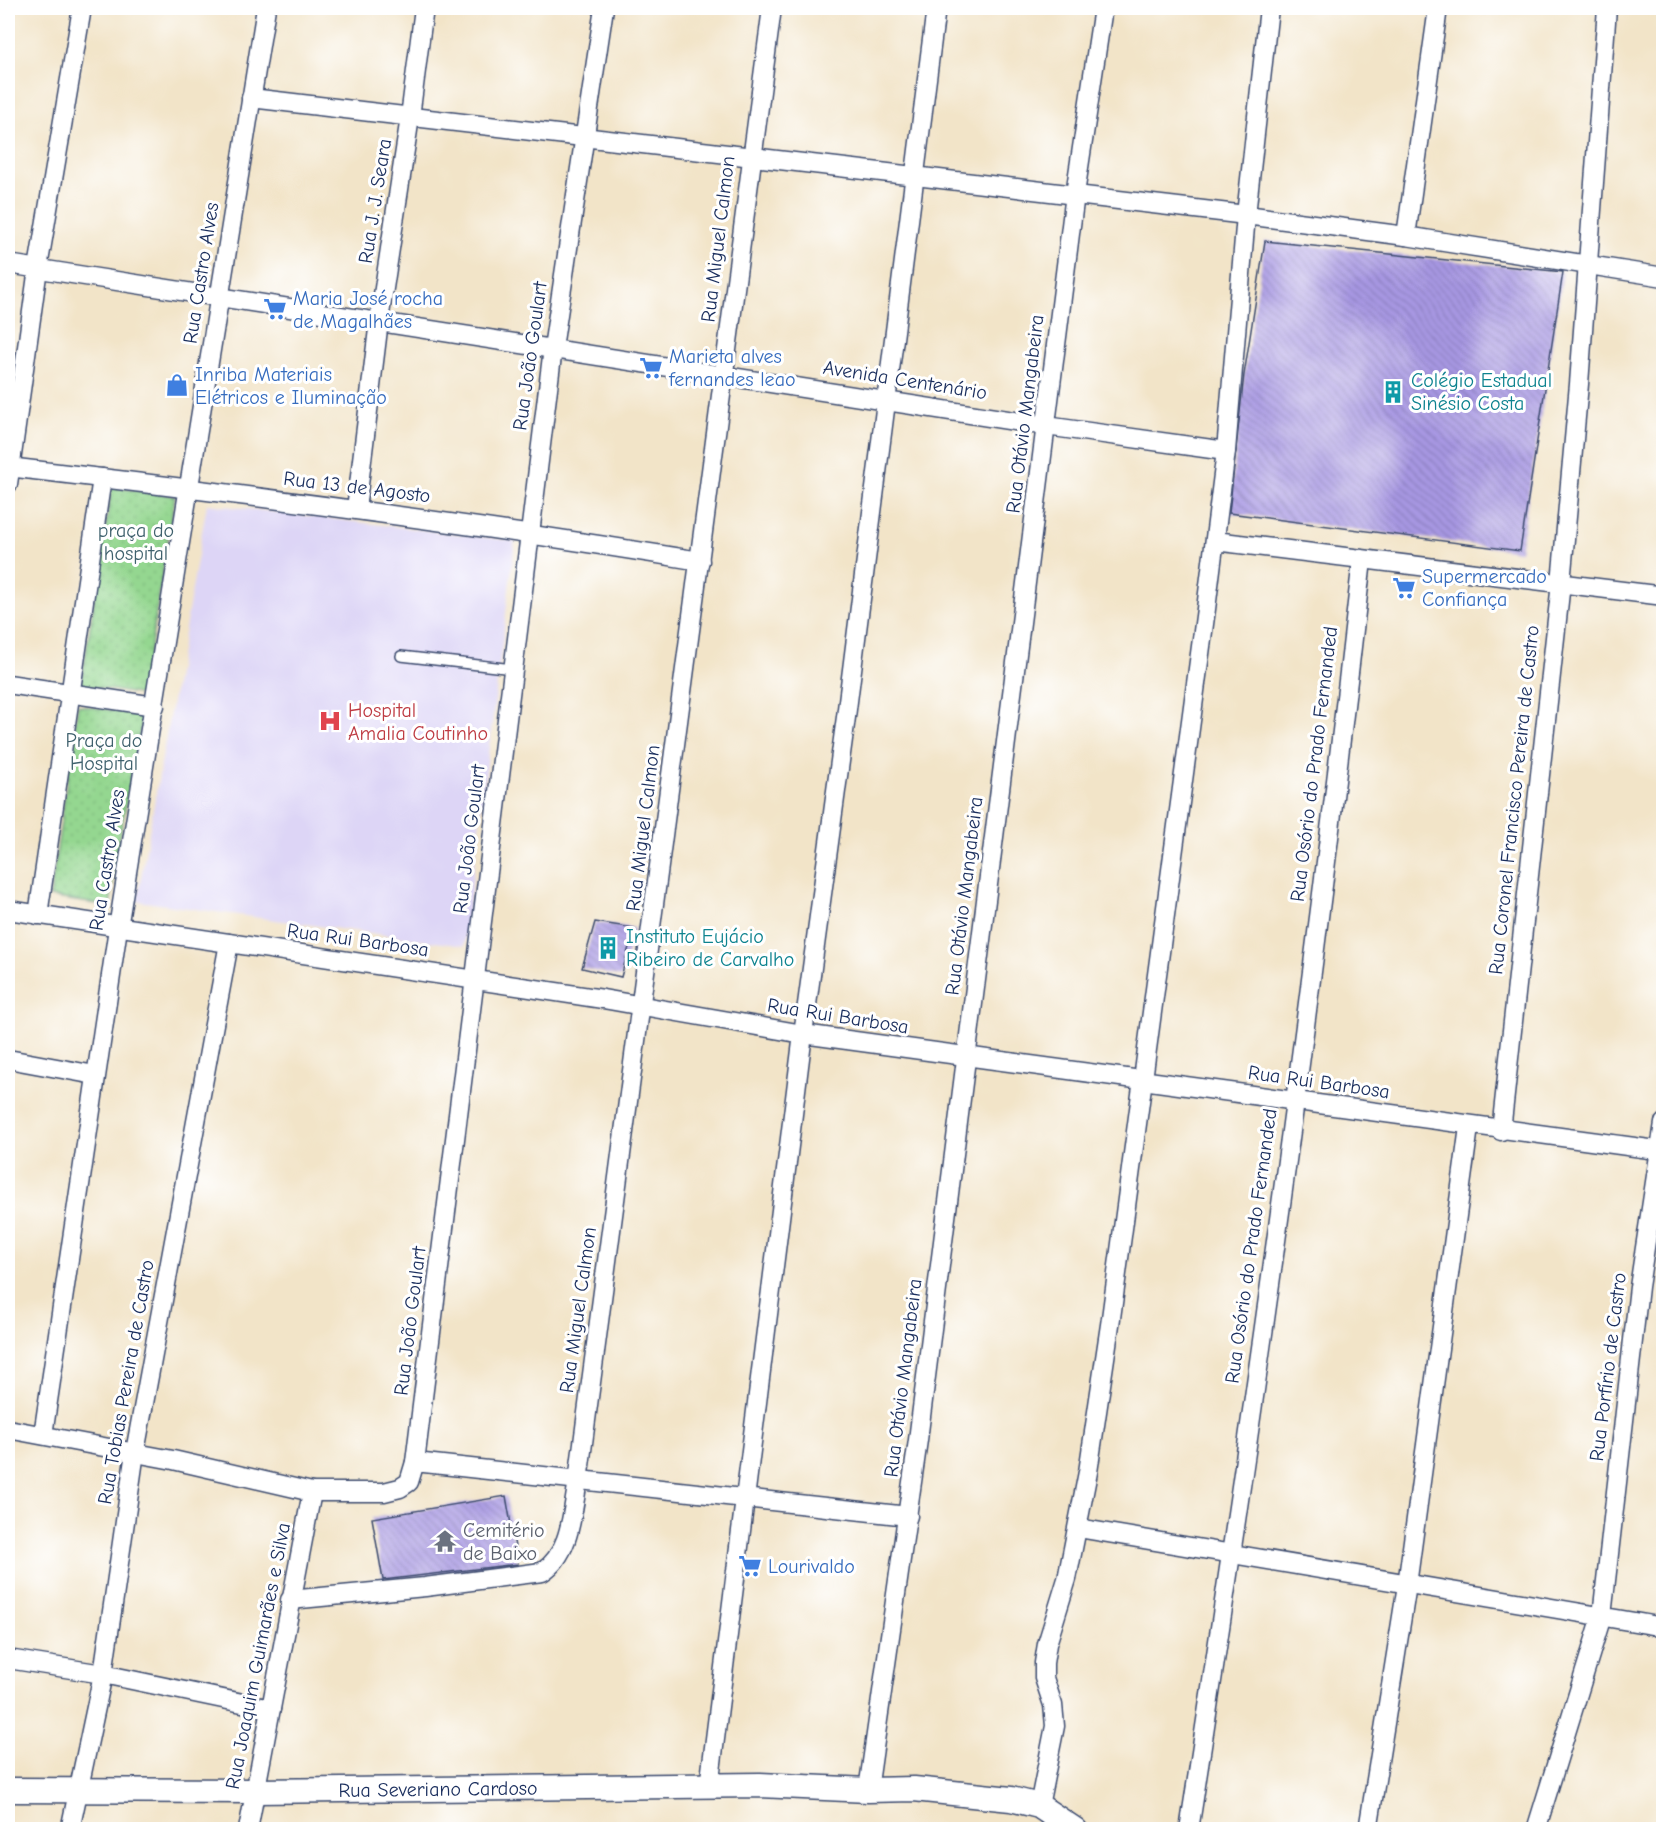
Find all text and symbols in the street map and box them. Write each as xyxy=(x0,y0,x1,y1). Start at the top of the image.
street label: Rua J. J. Seara xyxy=(354,137,396,265)
street label: Rua Miguel Calmon xyxy=(696,154,740,324)
street label: Rua Castro Alves xyxy=(178,201,224,345)
street label: Rua João Goulart xyxy=(508,279,552,432)
place label: Maria José rocha de Magalhães xyxy=(293,287,443,333)
supermarket icon: Maria José rocha de Magalhães xyxy=(262,296,288,322)
street label: Rua Otávio Mangabeira xyxy=(1001,313,1049,515)
place label: Marieta alves fernandes leao xyxy=(668,345,796,391)
supermarket icon: Marieta alves fernandes leao xyxy=(638,355,664,381)
street label: Avenida Centenário xyxy=(821,356,989,404)
place label: Inriba Materiais Elétricos e Iluminação xyxy=(195,363,387,409)
place label: Colégio Estadual Sinésio Costa xyxy=(1411,369,1552,415)
shop icon: Inriba Materiais Elétricos e Iluminação xyxy=(164,372,190,398)
building icon: Colégio Estadual Sinésio Costa xyxy=(1380,379,1406,405)
street label: Rua 13 de Agosto xyxy=(282,467,432,507)
park label: praça do hospital xyxy=(98,519,174,565)
place label: Supermercado Confiança xyxy=(1422,565,1547,611)
supermarket icon: Supermercado Confiança xyxy=(1391,575,1417,601)
street label: Rua Coronel Francisco Pereira de Castro xyxy=(1484,624,1544,976)
street label: Rua Osório do Prado Fernanded xyxy=(1286,625,1342,903)
place label: Hospital Amalia Coutinho xyxy=(348,699,488,745)
hospital icon: Hospital Amalia Coutinho xyxy=(317,708,343,734)
park label: Praça do Hospital xyxy=(66,729,142,775)
street label: Rua Miguel Calmon xyxy=(621,743,665,913)
street label: Rua João Goulart xyxy=(448,762,490,915)
street label: Rua Castro Alves xyxy=(84,788,130,932)
street label: Rua Otávio Mangabeira xyxy=(940,795,988,997)
street label: Rua Rui Barbosa xyxy=(286,919,430,961)
place label: Instituto Eujácio Ribeiro de Carvalho xyxy=(626,925,794,971)
building icon: Instituto Eujácio Ribeiro de Carvalho xyxy=(595,935,621,961)
street label: Rua Rui Barbosa xyxy=(766,993,910,1039)
street label: Rua Rui Barbosa xyxy=(1247,1061,1391,1103)
street label: Rua Osório do Prado Fernanded xyxy=(1220,1107,1282,1385)
street label: Rua Miguel Calmon xyxy=(555,1225,601,1395)
street label: Rua João Goulart xyxy=(389,1244,431,1397)
street label: Rua Tobias Pereira de Castro xyxy=(93,1258,159,1506)
street label: Rua Porfírio de Castro xyxy=(1585,1271,1631,1463)
street label: Rua Otávio Mangabeira xyxy=(879,1277,927,1479)
place label: Cemitério de Baixo xyxy=(463,1519,545,1565)
street label: Rua Joaquim Guimarães e Silva xyxy=(221,1521,295,1791)
temple icon: Cemitério de Baixo xyxy=(432,1528,458,1554)
supermarket icon: Lourivaldo xyxy=(737,1553,763,1579)
place label: Lourivaldo xyxy=(768,1555,855,1578)
street label: Rua Severiano Cardoso xyxy=(338,1776,538,1802)

